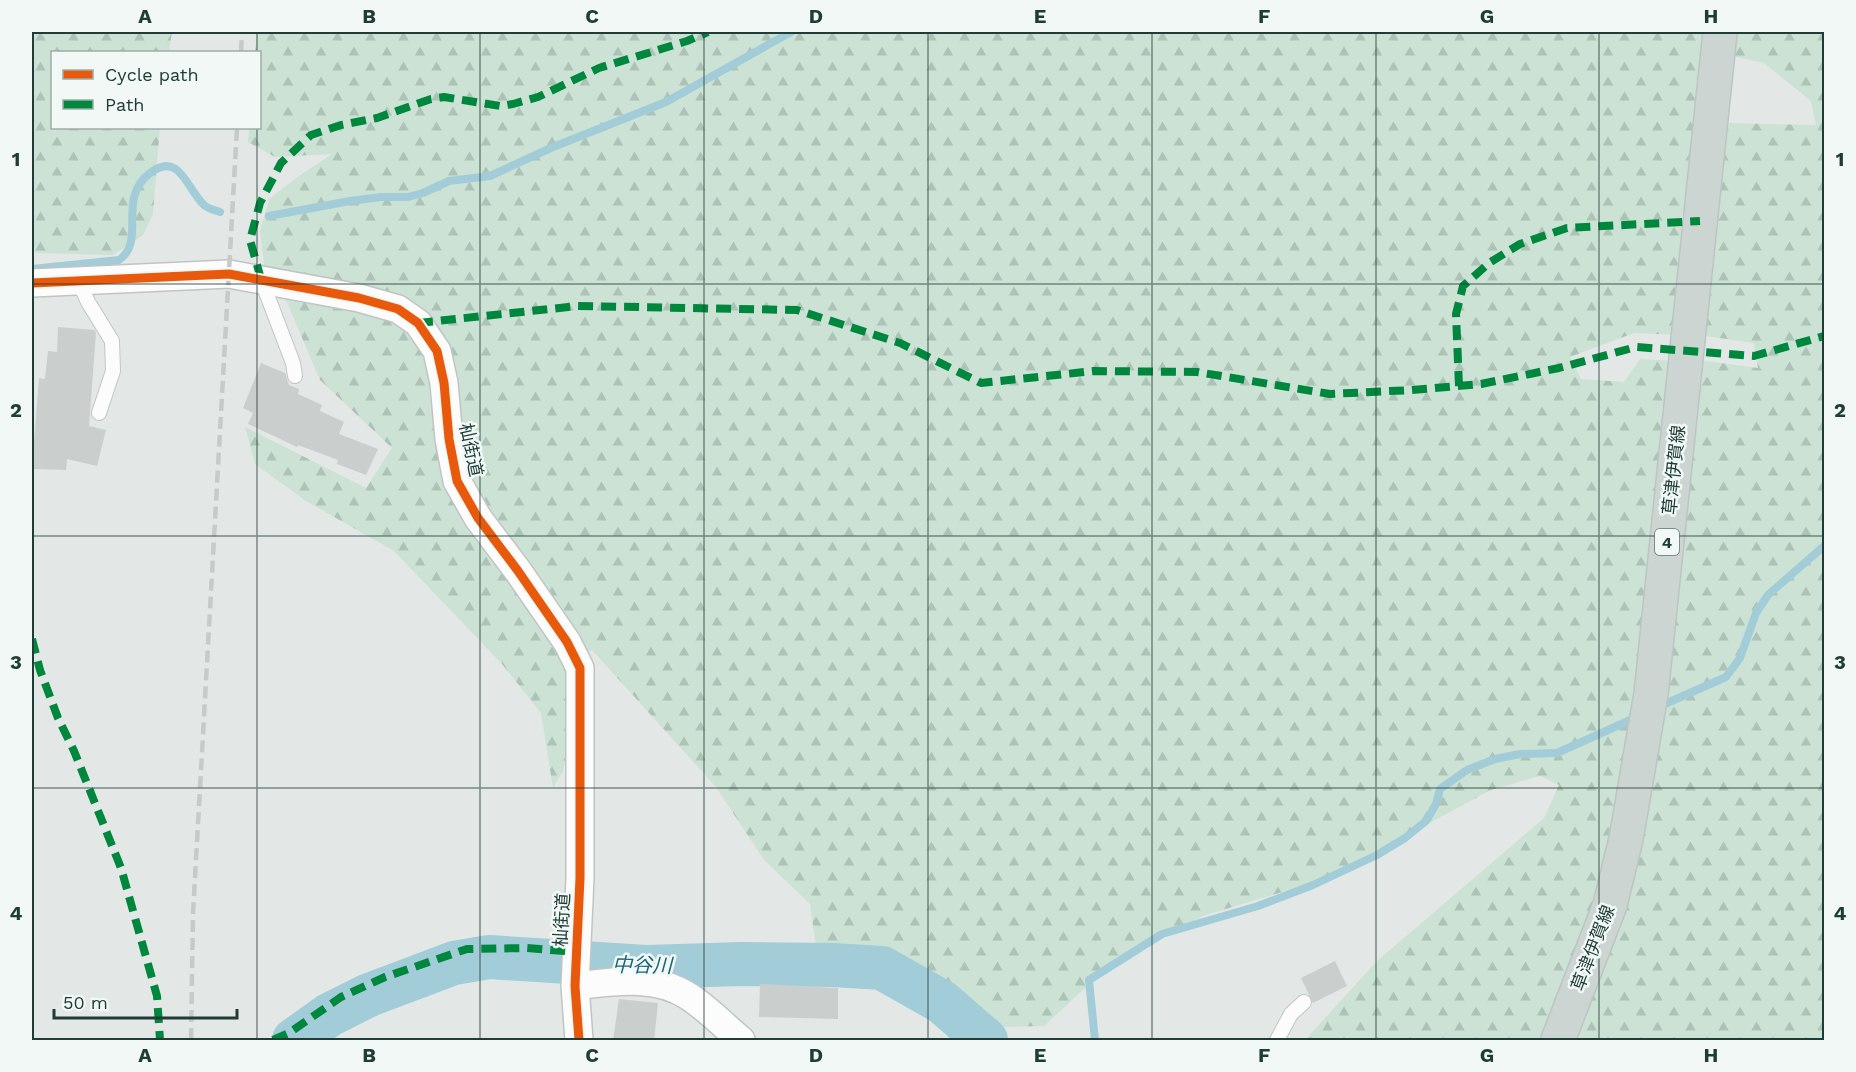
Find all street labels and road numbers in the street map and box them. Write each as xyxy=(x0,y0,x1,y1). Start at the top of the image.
street label: 杣街道 xyxy=(456,421,487,478)
street label: 草津伊賀線 xyxy=(1658,424,1689,516)
road number: 4 xyxy=(1655,529,1679,555)
street label: 杣街道 xyxy=(550,892,573,947)
street label: 草津伊賀線 xyxy=(1567,902,1618,994)

